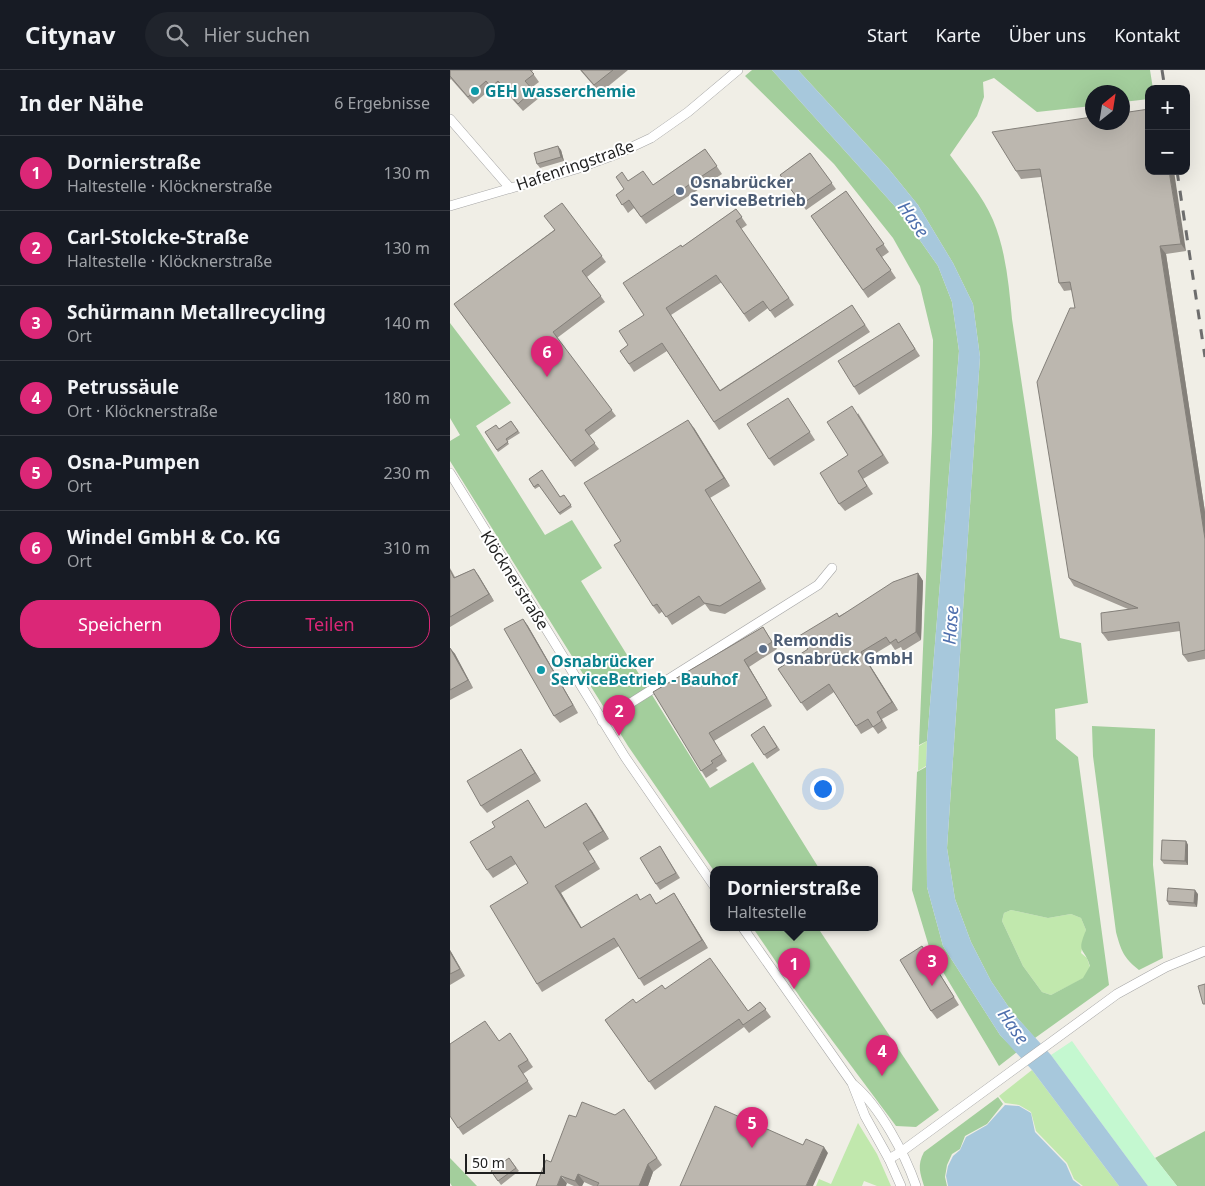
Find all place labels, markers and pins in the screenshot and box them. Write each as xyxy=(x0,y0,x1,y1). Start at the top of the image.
place label: GEH wasserchemie xyxy=(485,80,636,102)
marker: GEH wasserchemie xyxy=(469,85,481,97)
place label: Osnabrücker ServiceBetrieb xyxy=(690,171,806,211)
marker: Osnabrücker ServiceBetrieb xyxy=(674,185,686,197)
pin: 6 xyxy=(531,336,563,377)
place label: Remondis Osnabrück GmbH xyxy=(773,629,913,669)
marker: Remondis Osnabrück GmbH xyxy=(757,643,769,655)
place label: Osnabrücker ServiceBetrieb - Bauhof xyxy=(551,650,738,690)
marker: Osnabrücker ServiceBetrieb - Bauhof xyxy=(535,664,547,676)
pin: 2 xyxy=(603,695,635,736)
pin: 3 xyxy=(916,945,948,986)
pin: 1 xyxy=(778,948,810,989)
pin: 4 xyxy=(866,1035,898,1076)
pin: 5 xyxy=(736,1107,768,1148)

